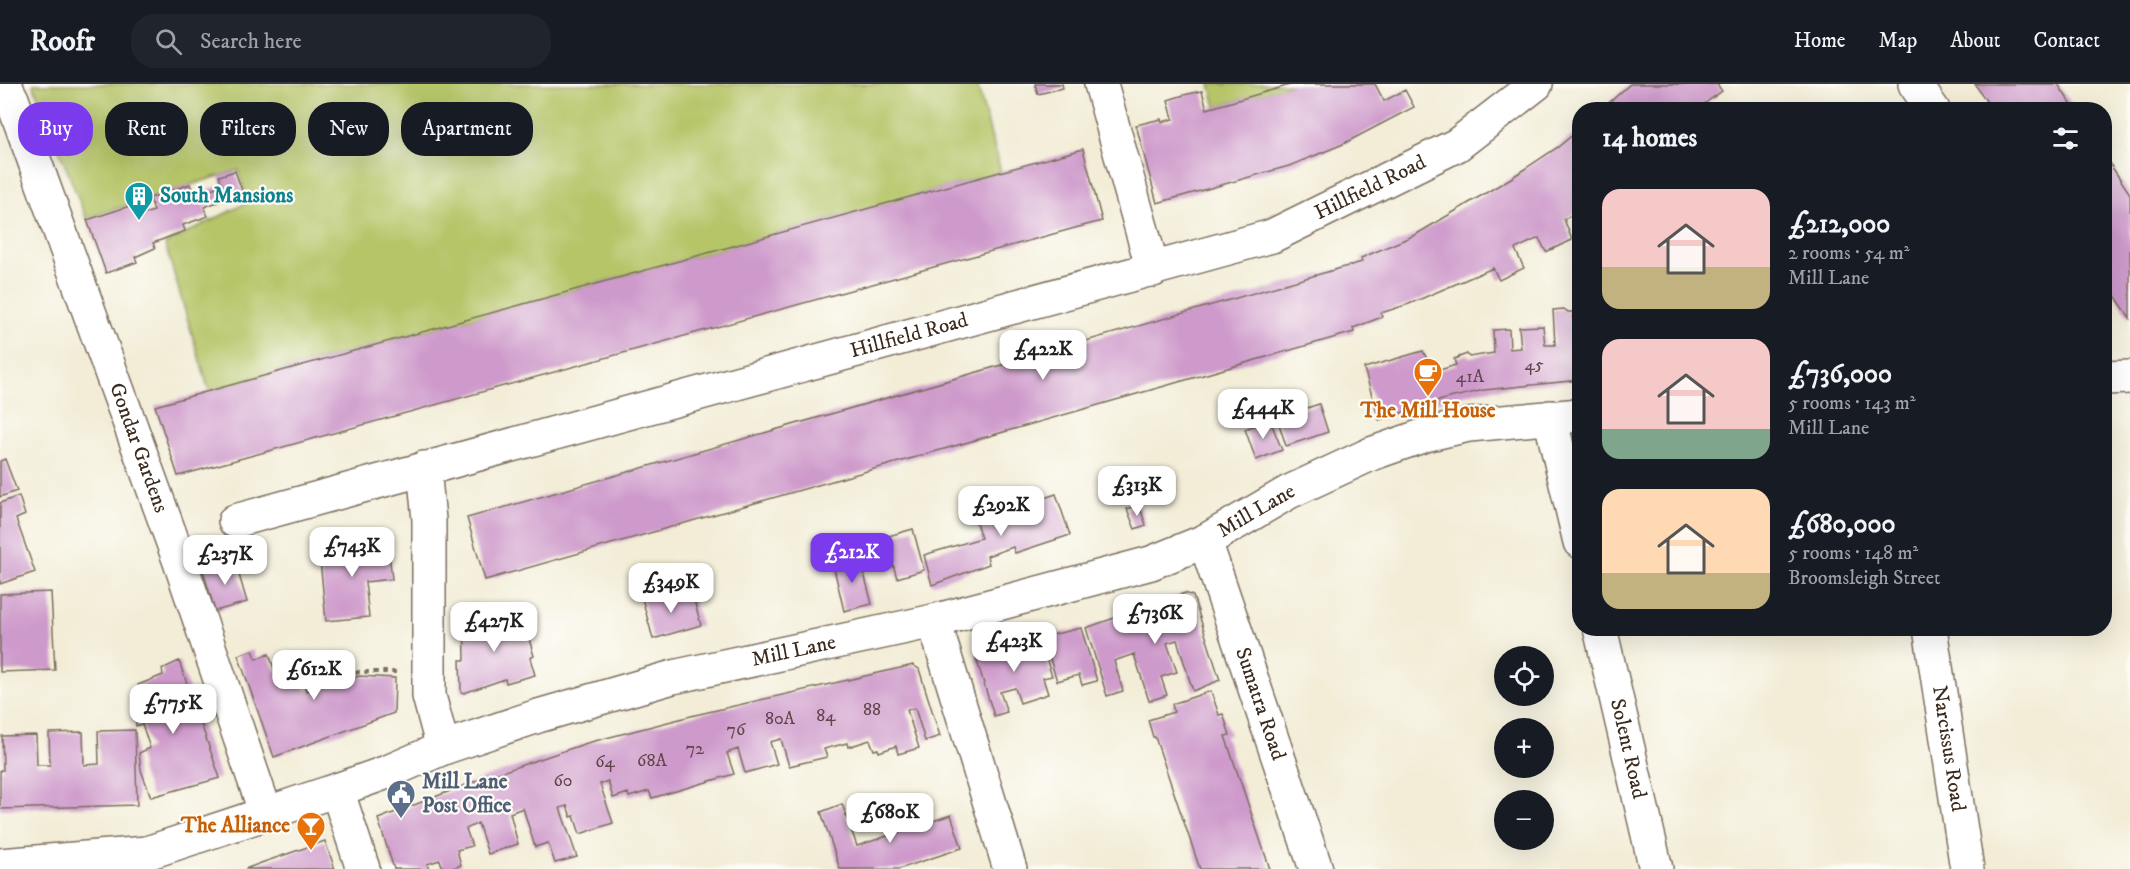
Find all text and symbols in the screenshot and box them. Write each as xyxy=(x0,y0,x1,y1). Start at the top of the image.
search box xyxy=(131,14,551,68)
text: Roofr xyxy=(30,24,95,59)
icon: search xyxy=(152,25,185,58)
text: Search here xyxy=(200,28,302,55)
text: Home xyxy=(1794,28,1846,54)
text: Map xyxy=(1879,28,1917,54)
text: About xyxy=(1950,28,2001,54)
text: Contact xyxy=(2034,28,2100,54)
chip: Buy xyxy=(18,102,93,156)
chip: Rent xyxy=(105,102,188,156)
chip: Filters xyxy=(200,102,296,156)
chip: New xyxy=(308,102,389,156)
chip: Apartment xyxy=(401,102,533,156)
text: 14 homes xyxy=(1602,122,1697,155)
icon: filters xyxy=(2049,122,2082,155)
street label: Hillfield Road xyxy=(1310,149,1431,226)
building icon: South Mansions xyxy=(123,180,155,222)
place label: South Mansions xyxy=(160,183,293,209)
text: £212,000 xyxy=(1788,208,1890,241)
icon: home xyxy=(1650,213,1722,285)
text: 2 rooms · 54 m² xyxy=(1788,241,1910,266)
text: Mill Lane xyxy=(1788,266,1869,291)
street label: Hillfield Road xyxy=(847,307,971,364)
pin: £422K xyxy=(1001,330,1085,381)
text: £422K xyxy=(1013,337,1073,362)
house number: 45 xyxy=(1524,354,1544,376)
cafe icon: The Mill House xyxy=(1412,356,1444,398)
text: £736,000 xyxy=(1788,358,1892,391)
icon: home xyxy=(1650,363,1722,435)
house number: 41A xyxy=(1456,366,1485,388)
street label: Gondar Gardens xyxy=(103,379,174,516)
pin: £444K xyxy=(1221,389,1305,440)
text: 5 rooms · 143 m² xyxy=(1788,391,1916,416)
text: £444K xyxy=(1232,396,1294,421)
place label: The Mill House xyxy=(1359,398,1496,424)
text: Mill Lane xyxy=(1788,416,1869,441)
pin: £313K xyxy=(1095,466,1179,517)
text: £313K xyxy=(1112,473,1162,498)
street label: Mill Lane xyxy=(1213,478,1299,544)
pin: £292K xyxy=(959,486,1043,537)
text: £292K xyxy=(972,493,1030,518)
text: £680,000 xyxy=(1788,508,1896,541)
icon: home xyxy=(1650,513,1722,585)
pin: £743K xyxy=(310,527,394,578)
pin: £212K xyxy=(810,533,894,584)
text: £743K xyxy=(323,534,381,559)
pin: £237K xyxy=(183,535,267,586)
text: £212K xyxy=(825,540,879,565)
text: 5 rooms · 148 m² xyxy=(1788,541,1918,566)
text: £237K xyxy=(197,542,253,567)
pin: £349K xyxy=(629,563,713,614)
text: Broomsleigh Street xyxy=(1788,566,1940,591)
text: £349K xyxy=(643,570,699,595)
pin: £736K xyxy=(1113,594,1197,645)
text: £736K xyxy=(1127,601,1183,626)
pin: £427K xyxy=(452,602,536,653)
text: £427K xyxy=(464,609,524,634)
pin: £423K xyxy=(972,622,1056,673)
street label: Mill Lane xyxy=(749,629,839,673)
text: £423K xyxy=(986,629,1042,654)
street label: Sumatra Road xyxy=(1229,644,1291,764)
map controls xyxy=(1494,646,1554,850)
button: locate xyxy=(1494,646,1554,706)
pin: £612K xyxy=(272,650,356,701)
text: £612K xyxy=(286,657,342,682)
pin: £775K xyxy=(131,684,215,735)
street label: Narcissus Road xyxy=(1926,684,1971,814)
text: £775K xyxy=(144,691,202,716)
street label: Solent Road xyxy=(1604,696,1652,802)
house number: 88 xyxy=(863,699,881,721)
house number: 84 xyxy=(816,705,836,727)
house number: 80A xyxy=(765,708,796,730)
button: + xyxy=(1494,718,1554,778)
house number: 76 xyxy=(727,719,746,741)
house number: 72 xyxy=(686,738,704,760)
house number: 68A xyxy=(637,750,667,772)
house number: 64 xyxy=(595,751,616,773)
place label: Mill Lane Post Office xyxy=(422,769,512,819)
house number: 60 xyxy=(553,770,573,792)
public building icon: Mill Lane Post Office xyxy=(385,778,417,820)
button: − xyxy=(1494,790,1554,850)
pin: £680K xyxy=(848,793,932,844)
text: £680K xyxy=(860,800,920,825)
bar icon: The Alliance xyxy=(295,810,327,852)
place label: The Alliance xyxy=(180,813,290,839)

